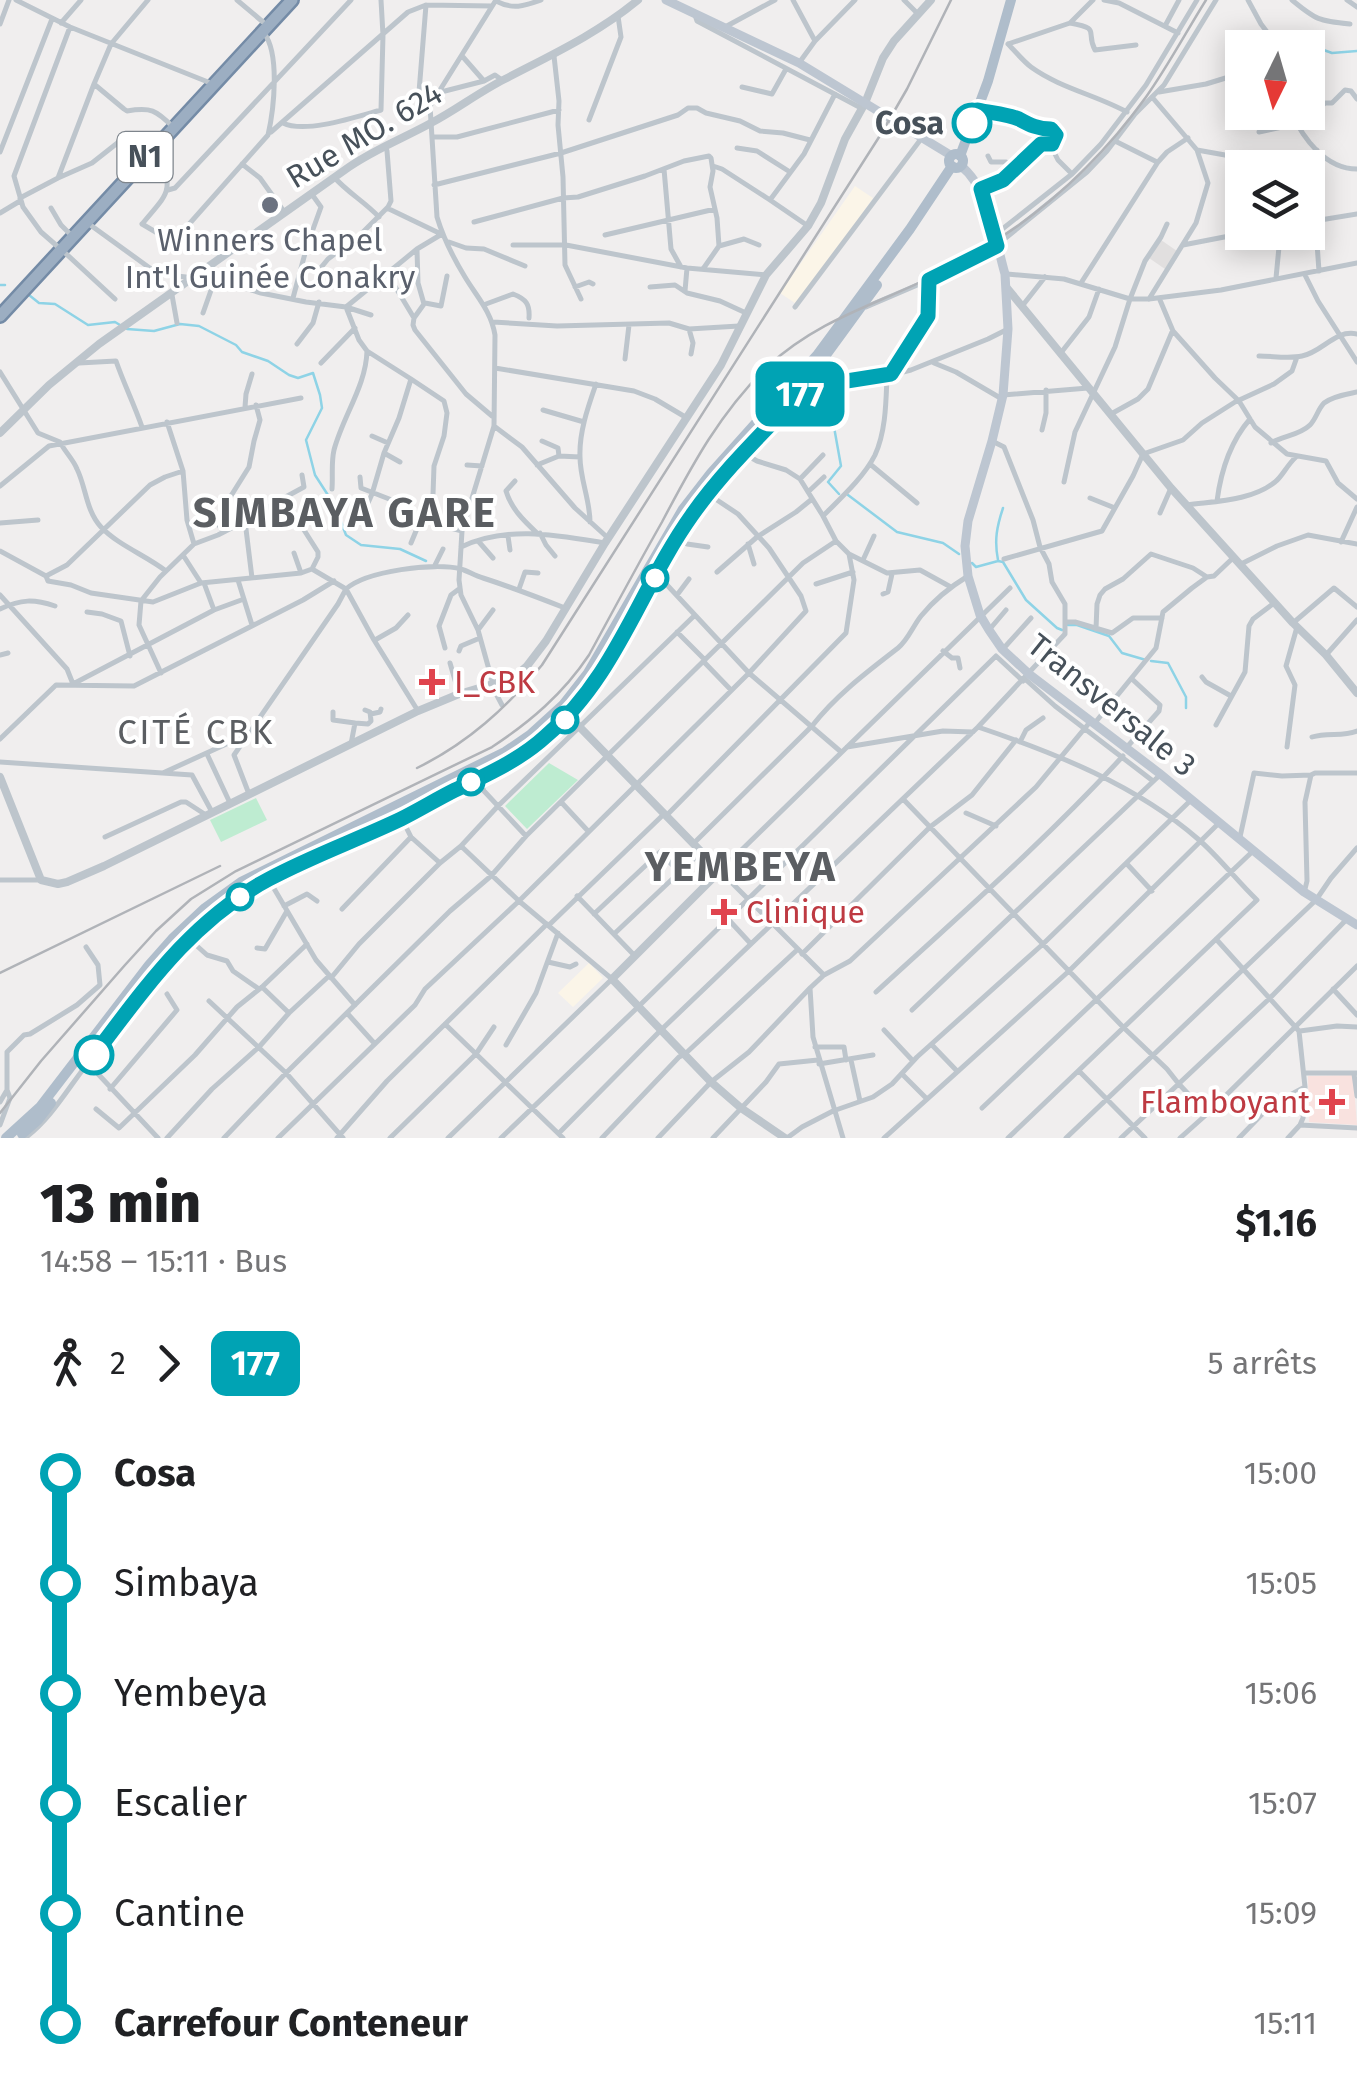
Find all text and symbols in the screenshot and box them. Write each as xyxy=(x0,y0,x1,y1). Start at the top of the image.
north arrow xyxy=(1225,30,1325,130)
map controls xyxy=(1225,30,1325,250)
street label: Rue MO. 624 xyxy=(279,74,449,196)
place label: Cosa xyxy=(875,104,944,142)
marker: Cosa xyxy=(953,104,991,142)
road number: N1 xyxy=(118,132,172,182)
button: layers xyxy=(1225,150,1325,250)
marker: Winners Chapel Int'l Guinée Conakry xyxy=(259,194,281,216)
place label: Winners Chapel Int'l Guinée Conakry xyxy=(125,221,416,296)
line badge: 177 xyxy=(742,362,858,426)
text: 177 xyxy=(775,373,825,415)
district label: SIMBAYA GARE xyxy=(193,488,497,538)
unlabelled marker xyxy=(642,565,668,591)
street label: Transversale 3 xyxy=(1020,626,1204,784)
place label: I_CBK xyxy=(454,663,535,701)
marker: I_CBK xyxy=(419,669,445,695)
unlabelled marker xyxy=(552,707,578,733)
district label: CITÉ CBK xyxy=(117,711,275,753)
unlabelled marker xyxy=(458,769,484,795)
district label: YEMBEYA xyxy=(644,842,837,892)
unlabelled marker xyxy=(227,884,253,910)
place label: Clinique xyxy=(746,893,865,931)
marker: Clinique xyxy=(711,899,737,925)
unlabelled marker xyxy=(75,1036,113,1074)
place label: Flamboyant xyxy=(1140,1083,1310,1121)
marker: Flamboyant xyxy=(1319,1089,1345,1115)
text: 13 min xyxy=(40,1171,201,1237)
text: $1.16 xyxy=(1235,1200,1317,1246)
text: 14:58 – 15:11 · Bus xyxy=(40,1242,287,1280)
icon: walk xyxy=(40,1336,95,1391)
icon: forward xyxy=(141,1336,196,1391)
text: 177 xyxy=(231,1342,280,1384)
text: 2 xyxy=(110,1344,126,1382)
text: 5 arrêts xyxy=(1207,1344,1317,1382)
text: Cosa xyxy=(114,1450,196,1496)
text: 15:00 xyxy=(1244,1454,1317,1492)
text: Simbaya xyxy=(114,1560,259,1606)
text: 15:05 xyxy=(1246,1564,1317,1602)
text: Yembeya xyxy=(114,1670,268,1716)
text: 15:06 xyxy=(1245,1674,1317,1712)
text: Escalier xyxy=(114,1780,247,1826)
text: 15:07 xyxy=(1248,1784,1317,1822)
text: Cantine xyxy=(114,1890,245,1936)
text: 15:09 xyxy=(1245,1894,1317,1932)
text: Carrefour Conteneur xyxy=(114,2000,468,2046)
text: 15:11 xyxy=(1253,2004,1317,2042)

